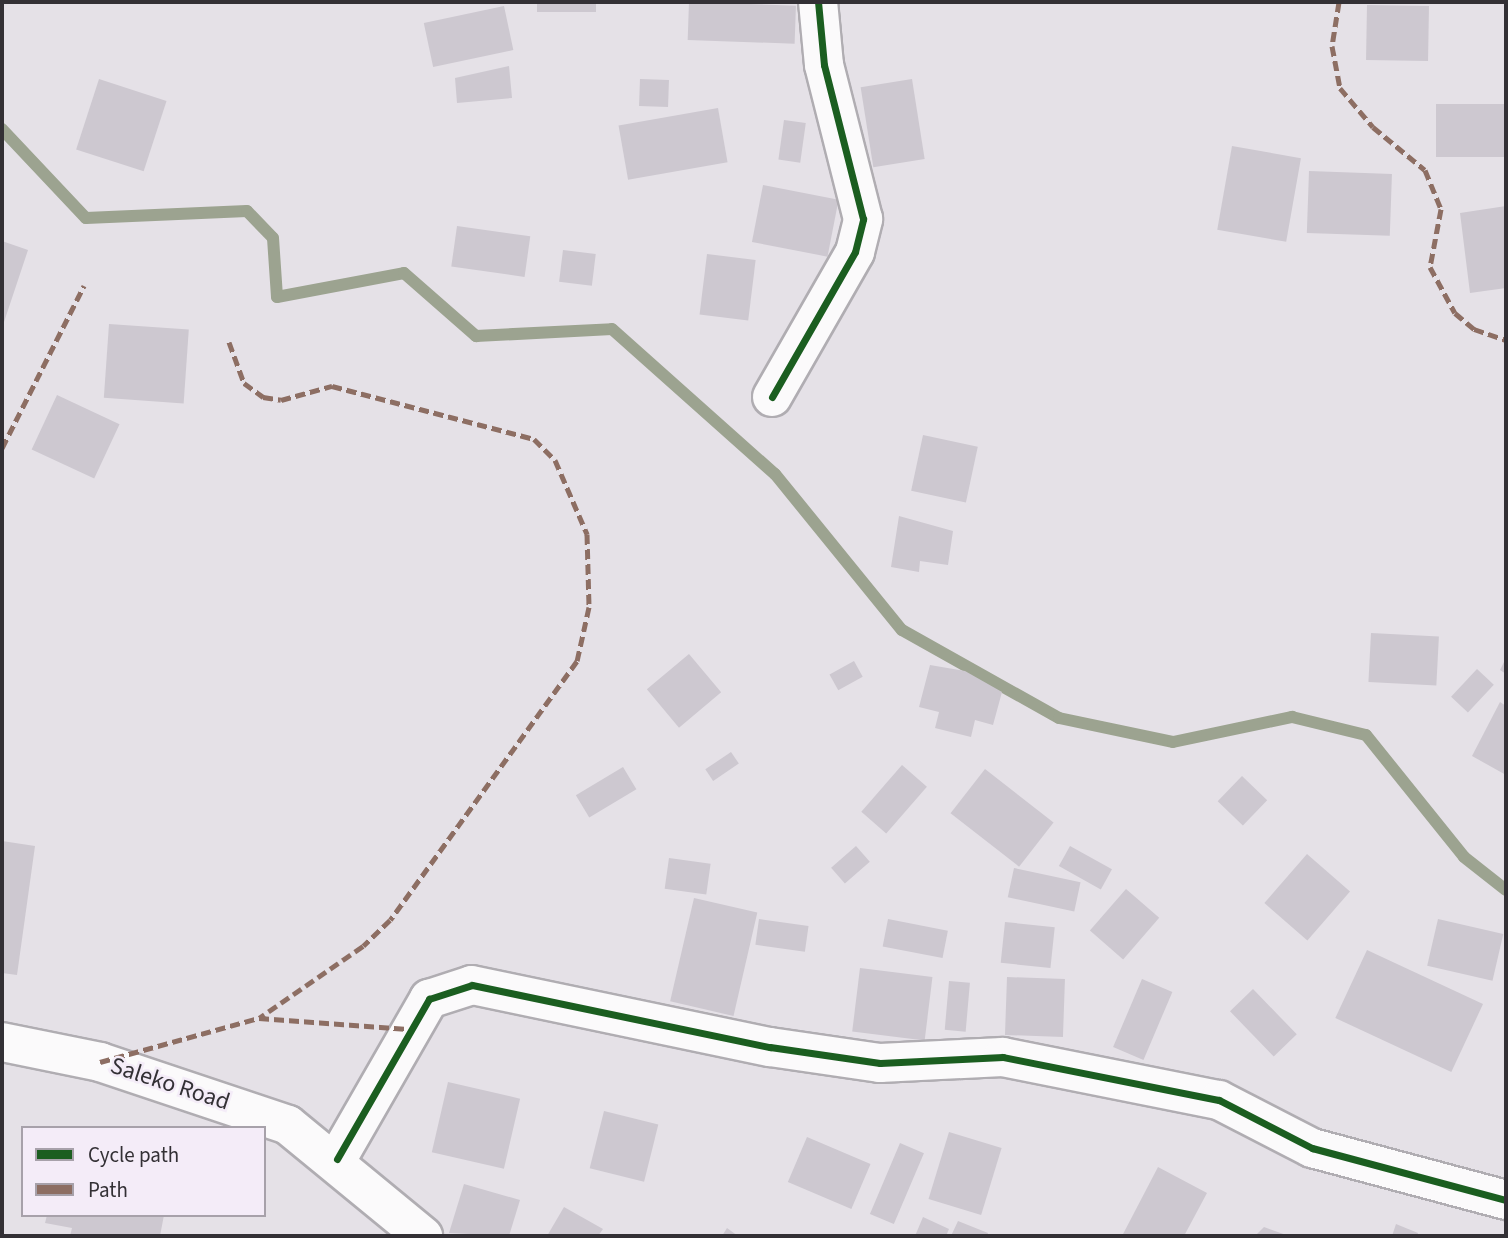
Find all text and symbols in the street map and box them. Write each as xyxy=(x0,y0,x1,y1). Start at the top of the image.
street label: Saleko Road xyxy=(107,1051,233,1117)
legend xyxy=(21,1126,266,1217)
text: Cycle path xyxy=(88,1140,179,1170)
text: Path xyxy=(88,1175,128,1205)

